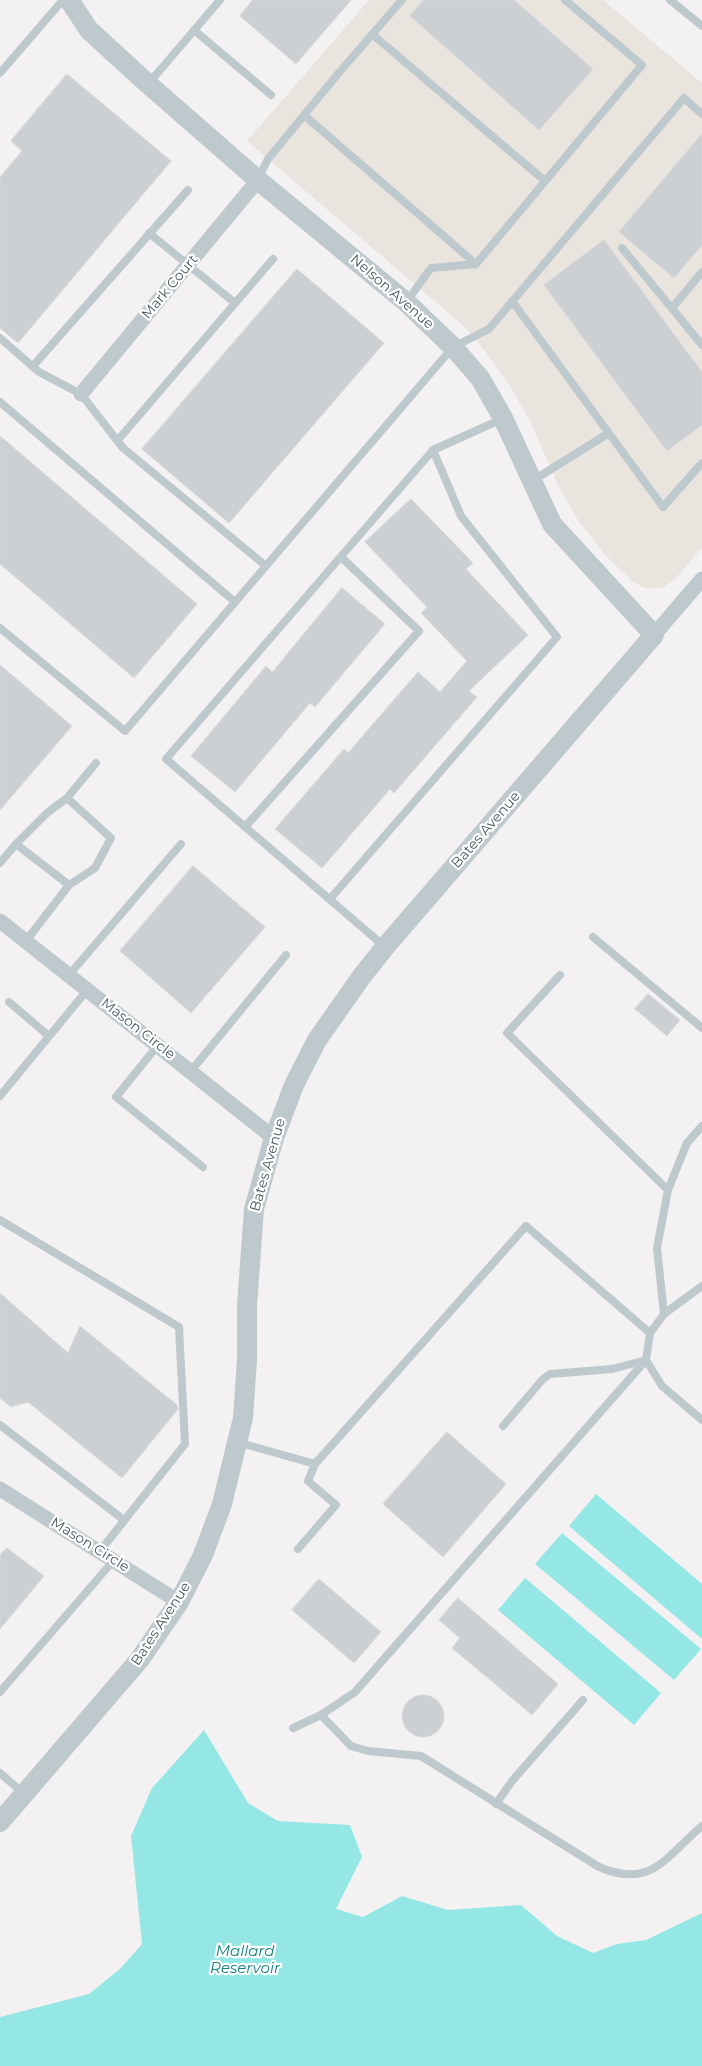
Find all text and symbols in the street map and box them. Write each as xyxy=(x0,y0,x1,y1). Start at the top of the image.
street label: Nelson Avenue xyxy=(347,251,437,333)
street label: Mark Court xyxy=(138,252,202,322)
street label: Bates Avenue xyxy=(448,788,524,872)
street label: Mason Circle xyxy=(98,995,178,1063)
street label: Bates Avenue xyxy=(247,1117,289,1213)
street label: Mason Circle xyxy=(48,1514,132,1576)
street label: Bates Avenue xyxy=(128,1579,194,1669)
water label: Mallard Reservoir xyxy=(210,1943,280,1978)

